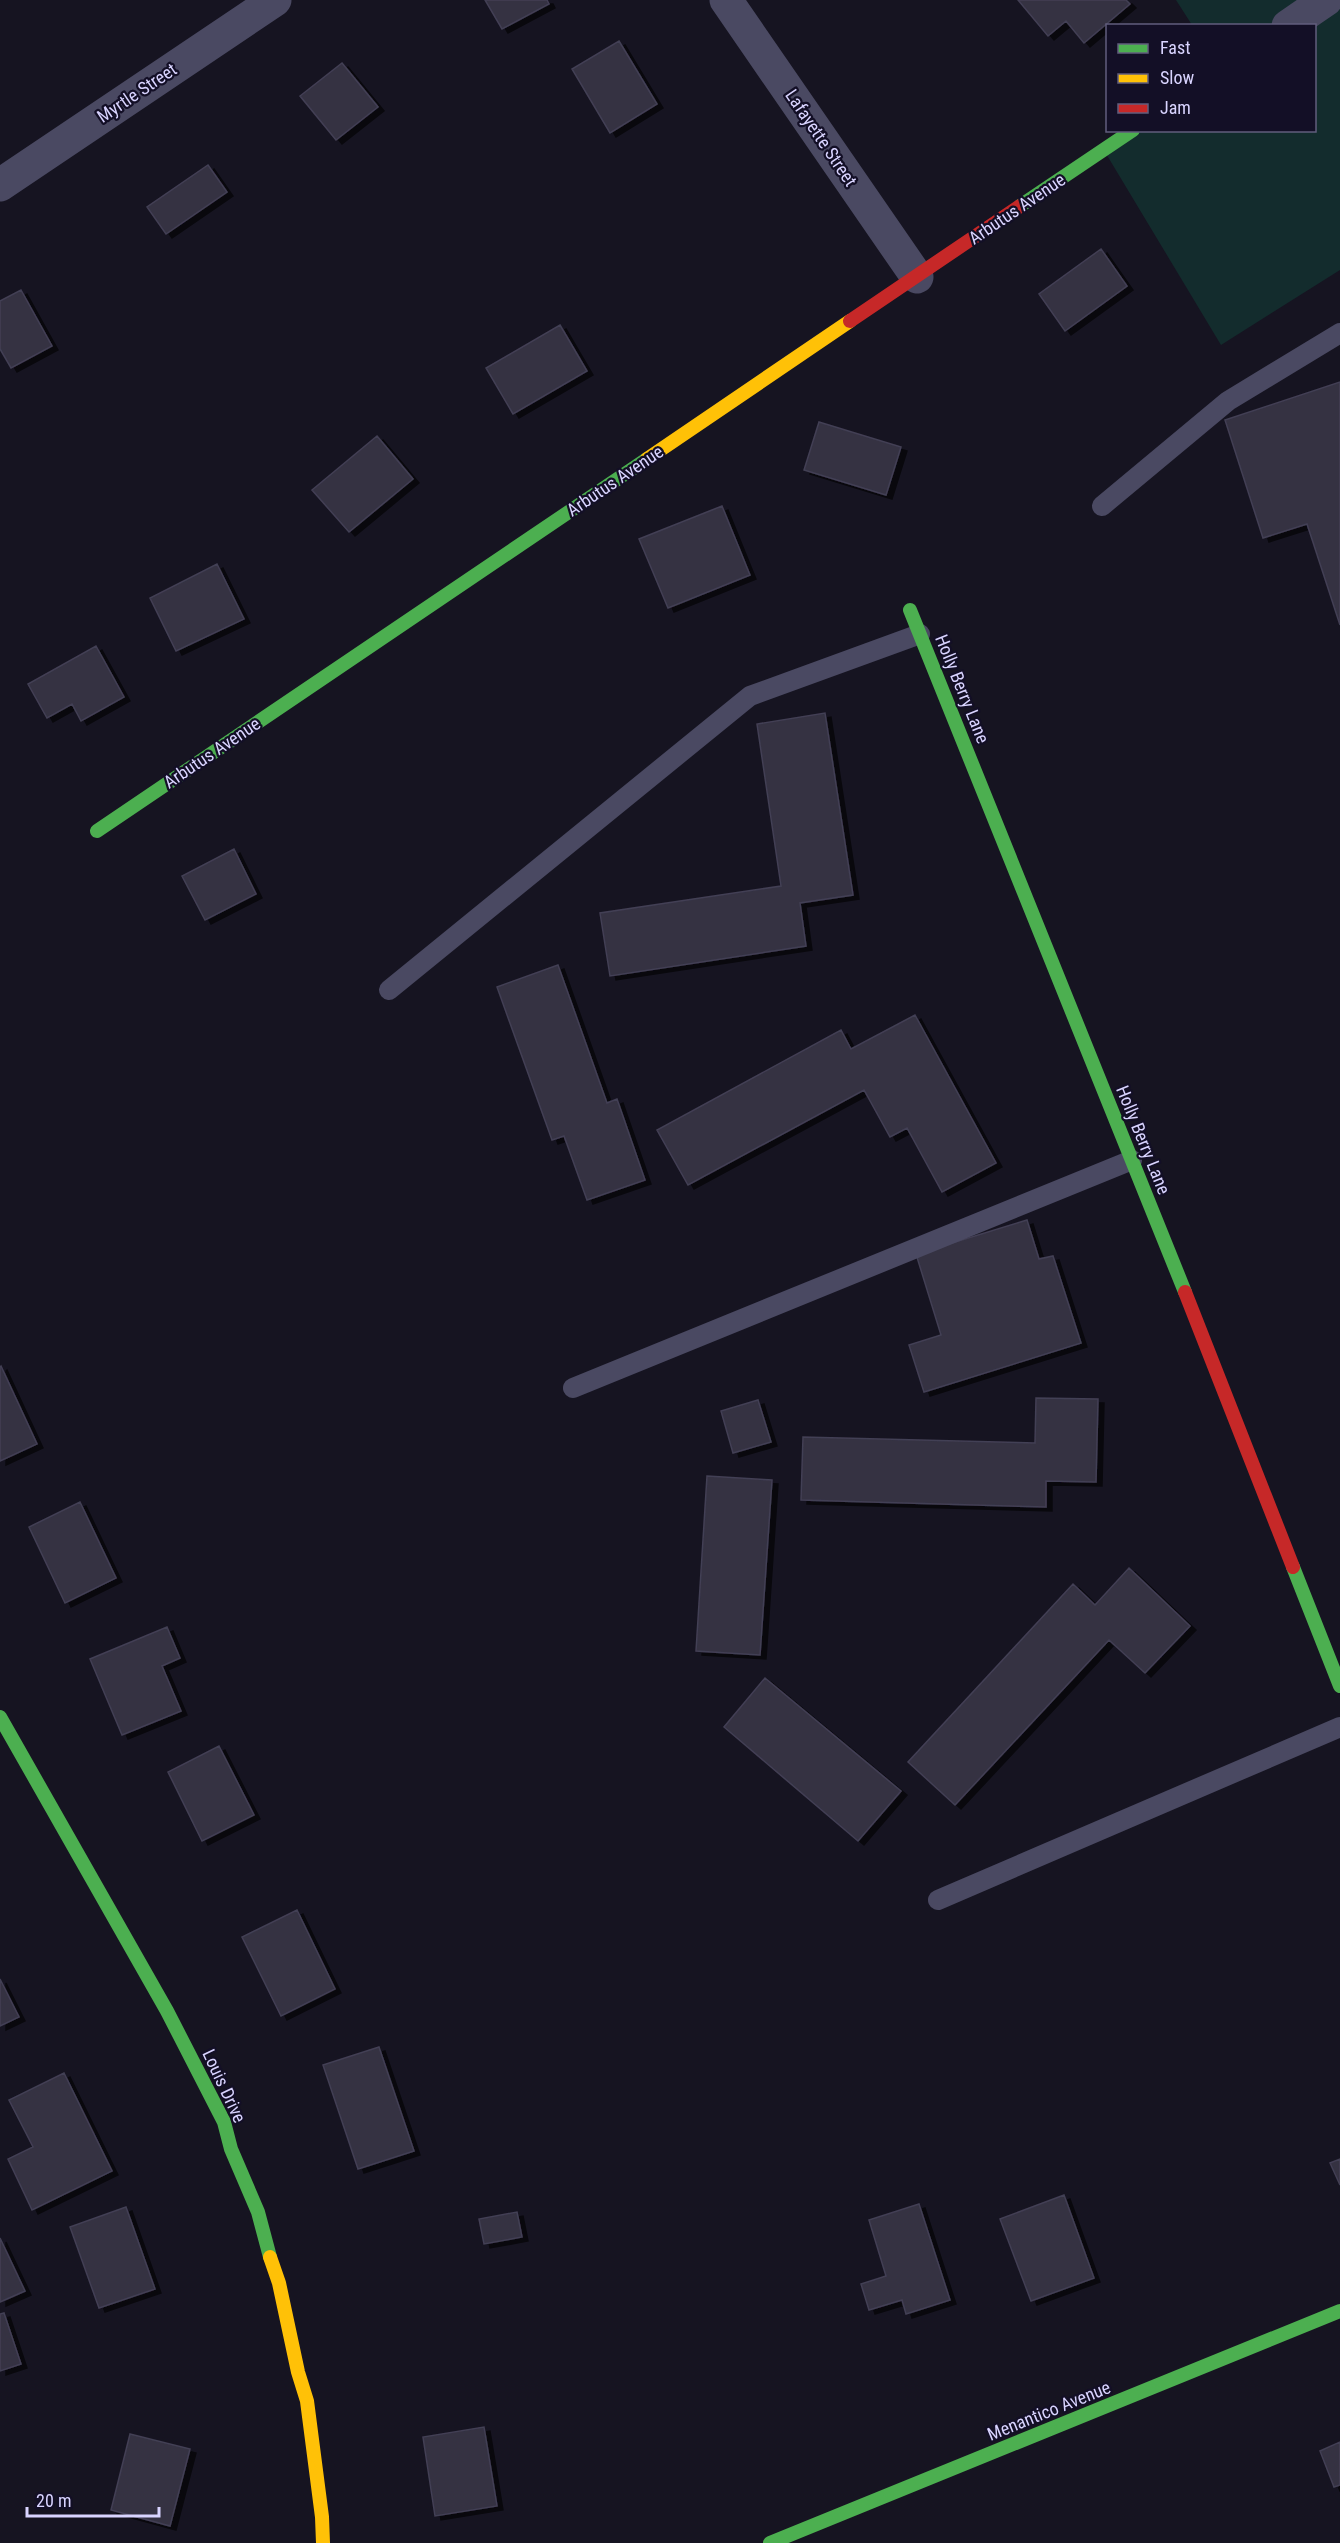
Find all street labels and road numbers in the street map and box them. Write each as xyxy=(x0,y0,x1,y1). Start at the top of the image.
street label: Myrtle Street xyxy=(93,58,180,127)
street label: Lafayette Street xyxy=(781,85,862,190)
street label: Arbutus Avenue xyxy=(965,169,1069,249)
street label: Arbutus Avenue xyxy=(563,441,667,521)
street label: Holly Berry Lane xyxy=(931,631,994,746)
street label: Arbutus Avenue xyxy=(160,713,264,793)
street label: Holly Berry Lane xyxy=(1112,1082,1175,1197)
street label: Louis Drive xyxy=(198,2046,251,2126)
street label: Menantico Avenue xyxy=(984,2376,1113,2445)

